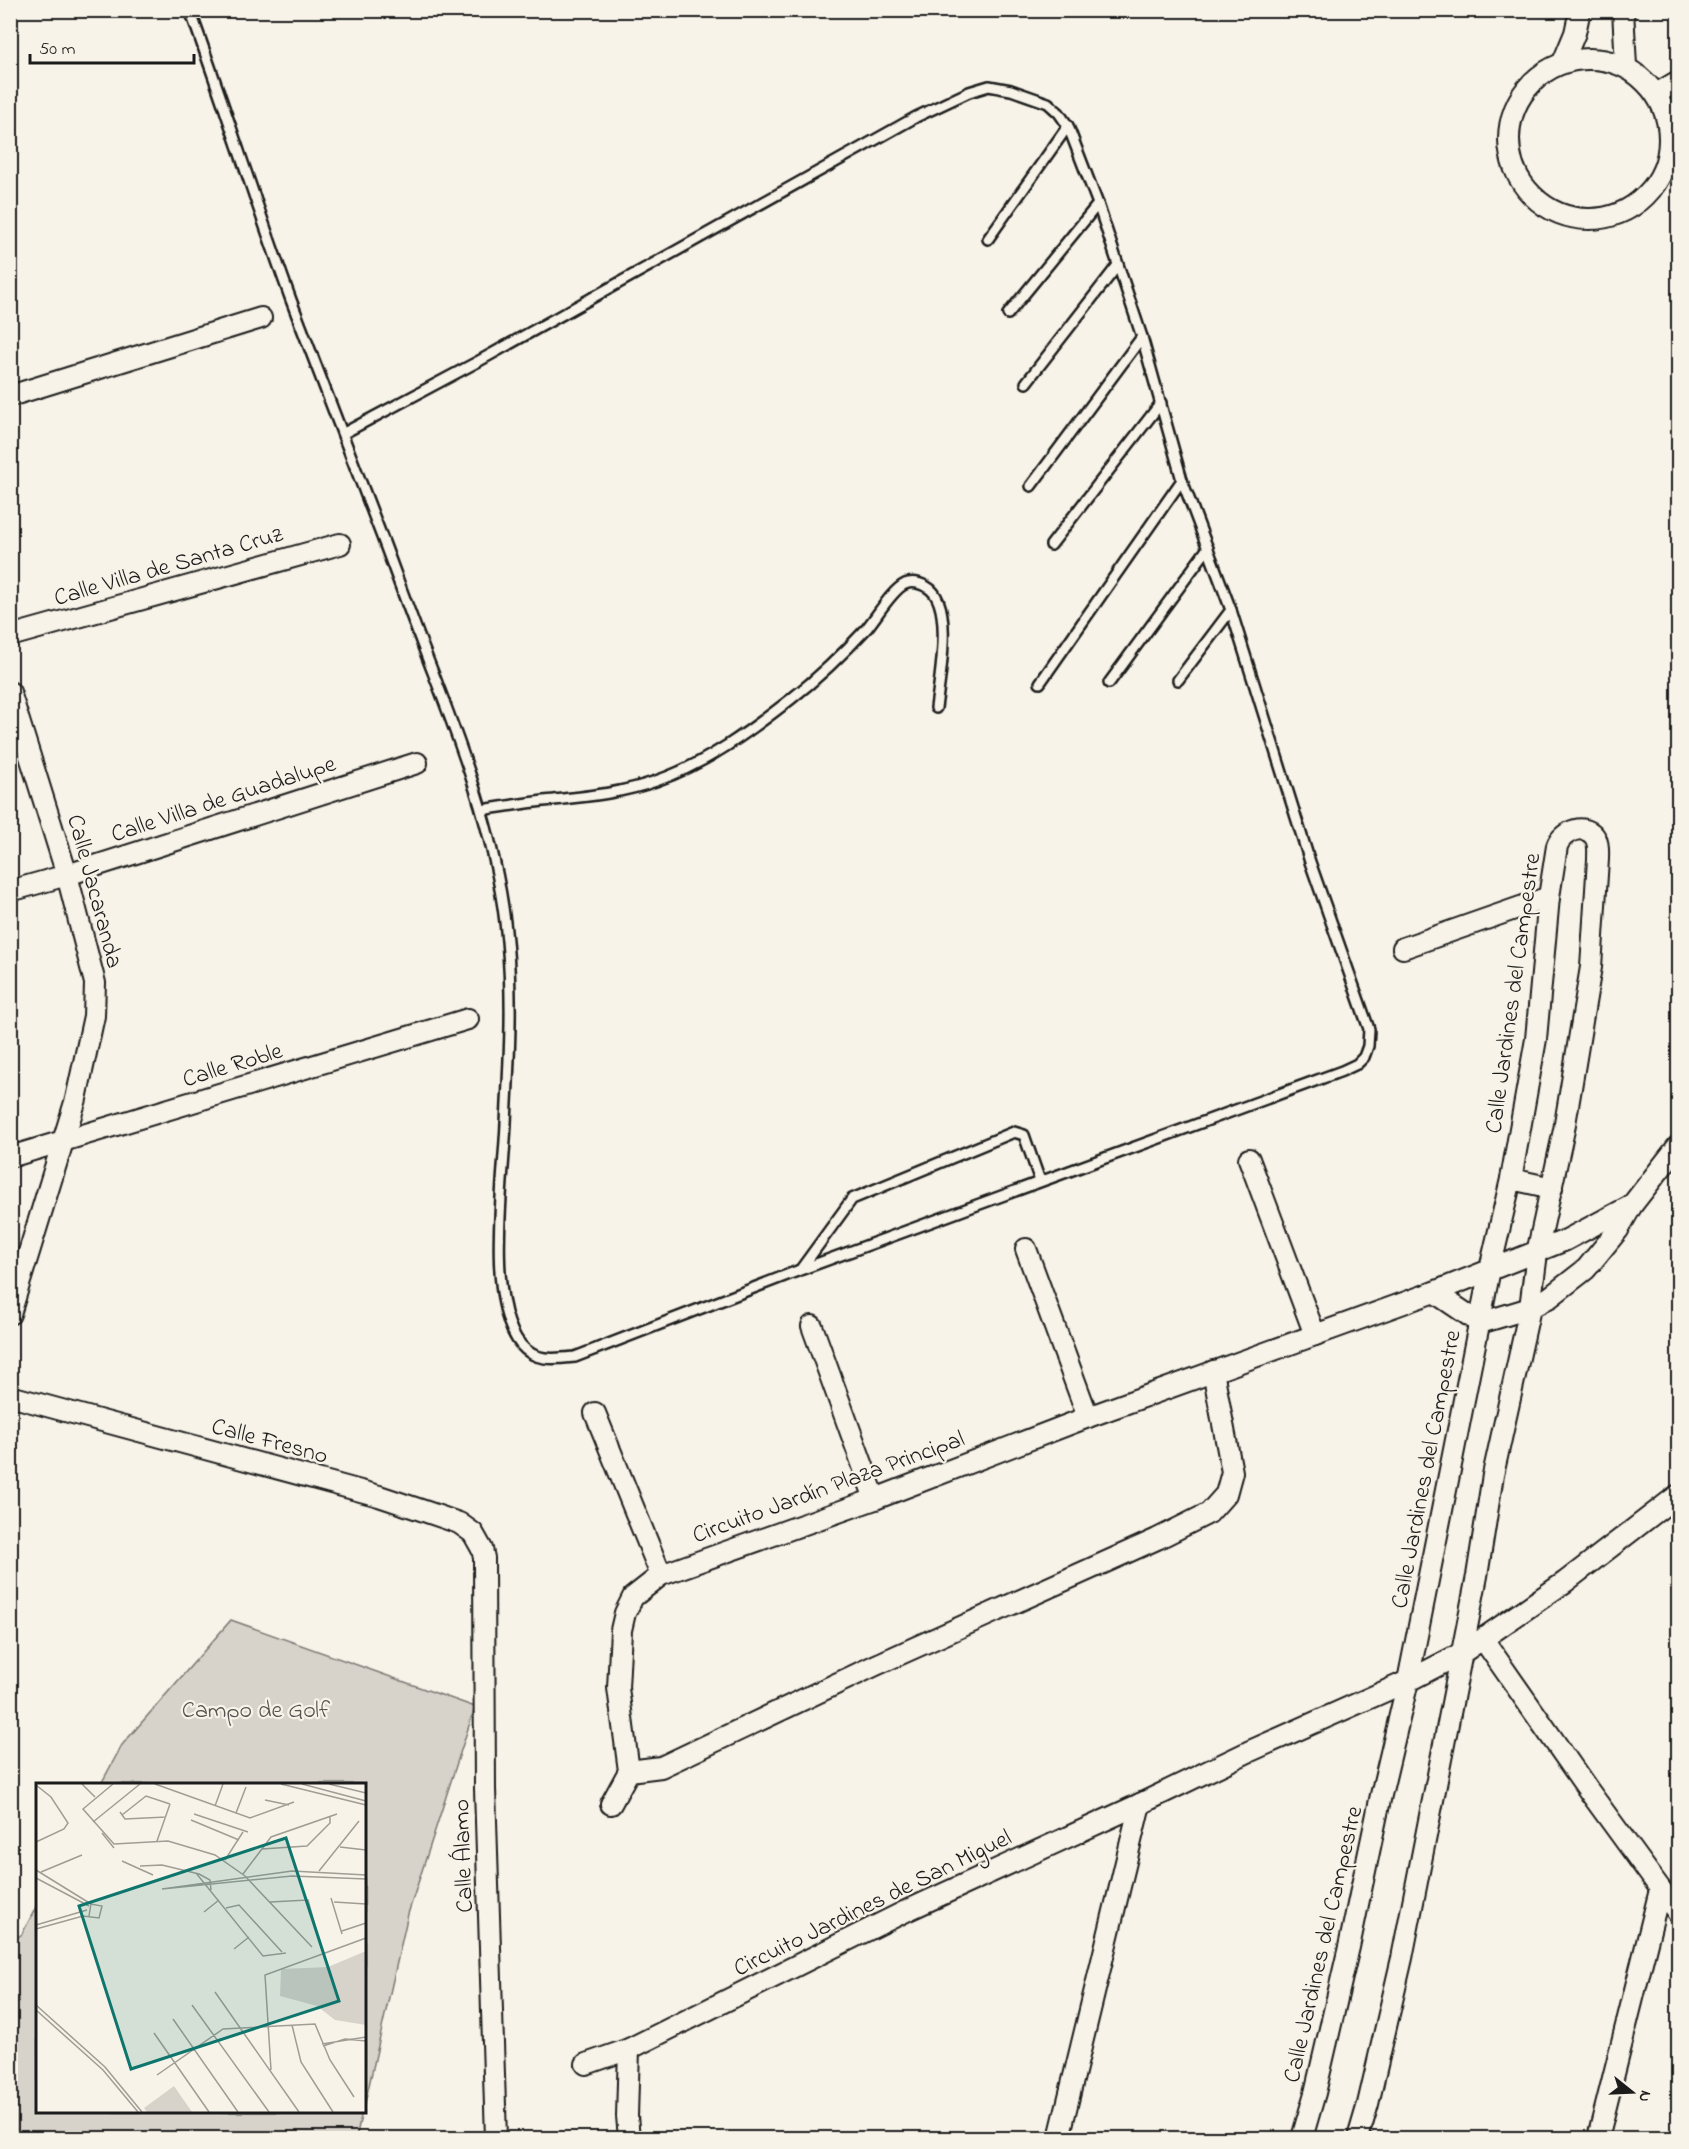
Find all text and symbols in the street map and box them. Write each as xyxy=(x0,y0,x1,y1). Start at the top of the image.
scale bar xyxy=(30,27,194,65)
text: 50 m xyxy=(39,37,76,63)
street label: Calle Villa de Santa Cruz xyxy=(50,518,288,617)
street label: Calle Villa de Guadalupe xyxy=(107,747,341,853)
street label: Calle Jacaranda xyxy=(56,811,131,972)
street label: Calle Jardines del Campestre xyxy=(1477,851,1552,1136)
street label: Calle Roble xyxy=(178,1035,287,1098)
street label: Calle Jardines del Campestre xyxy=(1383,1327,1472,1612)
street label: Calle Fresno xyxy=(207,1410,332,1475)
street label: Circuito Jardín Plaza Principal xyxy=(688,1423,970,1554)
park label: Campo de Golf xyxy=(182,1694,331,1729)
inset map xyxy=(36,1783,366,2113)
street label: Calle Álamo xyxy=(445,1798,484,1913)
street label: Calle Jardines del Campestre xyxy=(1276,1803,1373,2086)
street label: Circuito Jardines de San Miguel xyxy=(728,1822,1018,1987)
north arrow xyxy=(1602,2062,1662,2122)
text: N xyxy=(1631,2087,1657,2105)

